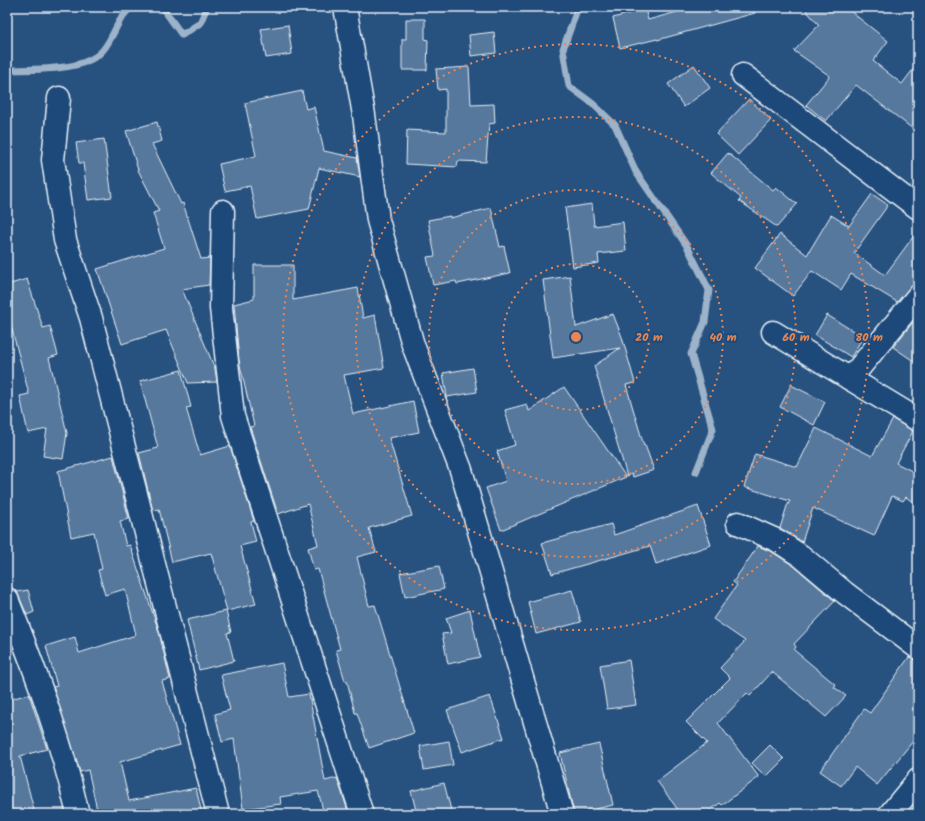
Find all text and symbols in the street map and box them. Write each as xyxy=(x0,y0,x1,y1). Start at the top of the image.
text: 20 m xyxy=(635,328,663,347)
text: 40 m xyxy=(709,328,737,347)
text: 60 m xyxy=(782,328,810,347)
text: 80 m xyxy=(855,328,883,347)
centre of rings xyxy=(569,330,583,344)

